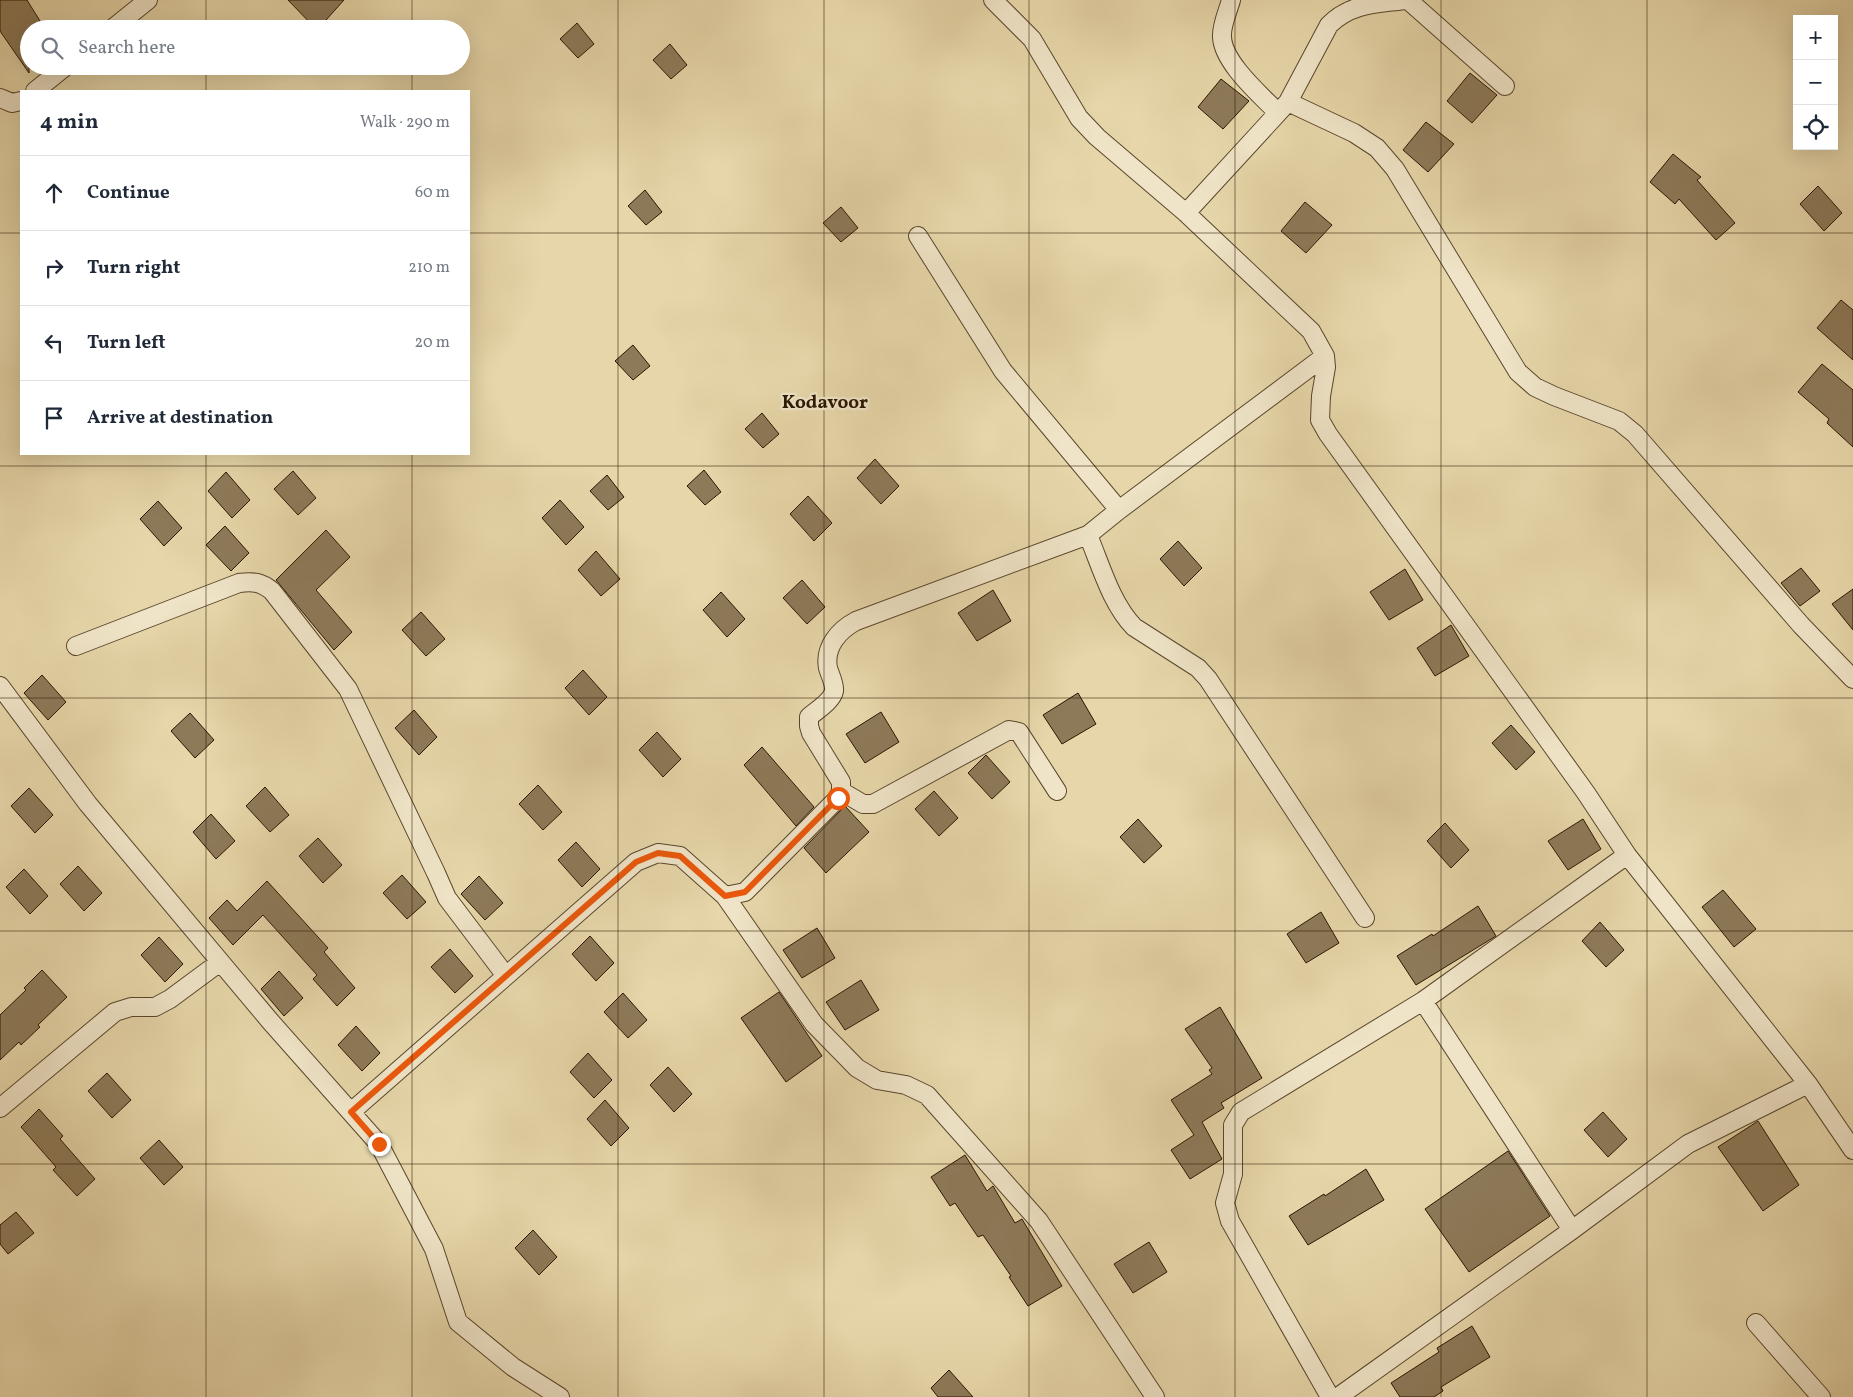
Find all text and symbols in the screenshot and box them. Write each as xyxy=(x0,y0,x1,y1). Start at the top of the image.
map controls xyxy=(1793,15,1838,150)
button: + xyxy=(1793,15,1838,60)
search box xyxy=(20,20,470,75)
icon: search xyxy=(38,34,66,62)
text: Search here xyxy=(78,35,175,61)
button: − xyxy=(1793,60,1838,105)
button: locate xyxy=(1793,105,1838,150)
text: 4 min xyxy=(40,108,99,137)
text: Walk · 290 m xyxy=(360,112,450,134)
icon: ahead xyxy=(40,179,68,207)
text: Continue xyxy=(87,180,170,206)
text: 60 m xyxy=(415,182,450,204)
icon: right xyxy=(40,254,68,282)
text: Turn right xyxy=(87,255,180,281)
text: 210 m xyxy=(408,257,450,279)
icon: left xyxy=(40,329,68,357)
text: Turn left xyxy=(87,330,166,356)
text: 20 m xyxy=(415,332,450,354)
district label: Kodavoor xyxy=(782,390,868,416)
icon: arrive xyxy=(40,404,68,432)
text: Arrive at destination xyxy=(87,405,273,431)
route start xyxy=(827,787,850,810)
route end xyxy=(368,1133,391,1156)

